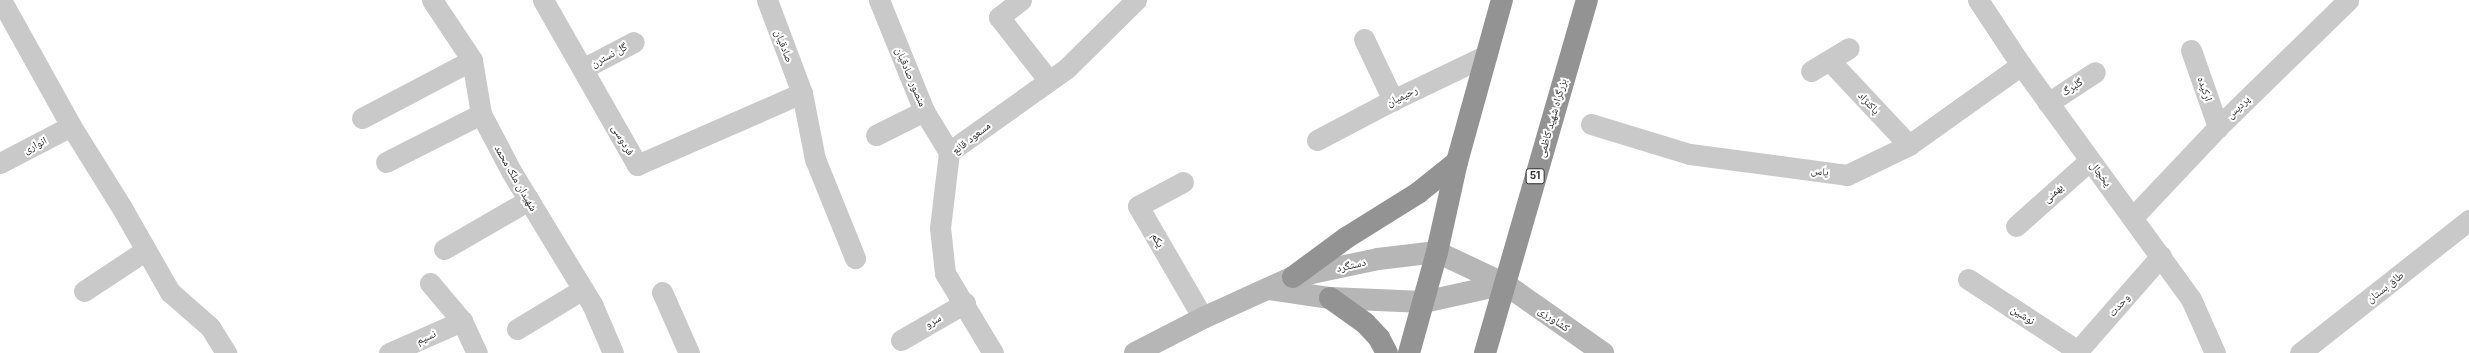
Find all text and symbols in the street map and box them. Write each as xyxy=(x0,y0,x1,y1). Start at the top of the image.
street label: صادقیان xyxy=(772,28,796,64)
street label: گل نسترن xyxy=(589,40,629,70)
street label: منصور صادقیان xyxy=(893,45,929,109)
street label: گلبرگ xyxy=(2059,75,2085,99)
street label: ارکیده xyxy=(2195,75,2215,103)
street label: بزرگراه شهید کاظمی xyxy=(1534,77,1570,159)
street label: رحیمیان xyxy=(1384,83,1420,109)
street label: پاکنژاد xyxy=(1855,89,1883,117)
street label: پردیس xyxy=(2223,93,2253,121)
street label: مسعود قانع xyxy=(949,119,993,157)
street label: فردوسی xyxy=(609,122,637,158)
street label: انواری xyxy=(21,134,49,156)
street label: شهیدان ملک محمد xyxy=(492,143,540,213)
street label: یخچال xyxy=(2088,159,2114,189)
street label: یاس xyxy=(1810,163,1830,179)
road number: 51 xyxy=(1525,168,1545,184)
street label: بهمنی xyxy=(2040,181,2066,205)
street label: یکم xyxy=(1149,230,1167,250)
street label: دستگرد xyxy=(1335,255,1367,275)
street label: طاق بستان xyxy=(2364,268,2406,306)
street label: وحدت xyxy=(2106,291,2132,319)
street label: نوشین xyxy=(2009,302,2037,328)
street label: کشاورزی xyxy=(1536,304,1572,334)
street label: سرو xyxy=(922,311,944,331)
street label: نسیم xyxy=(414,327,438,347)

